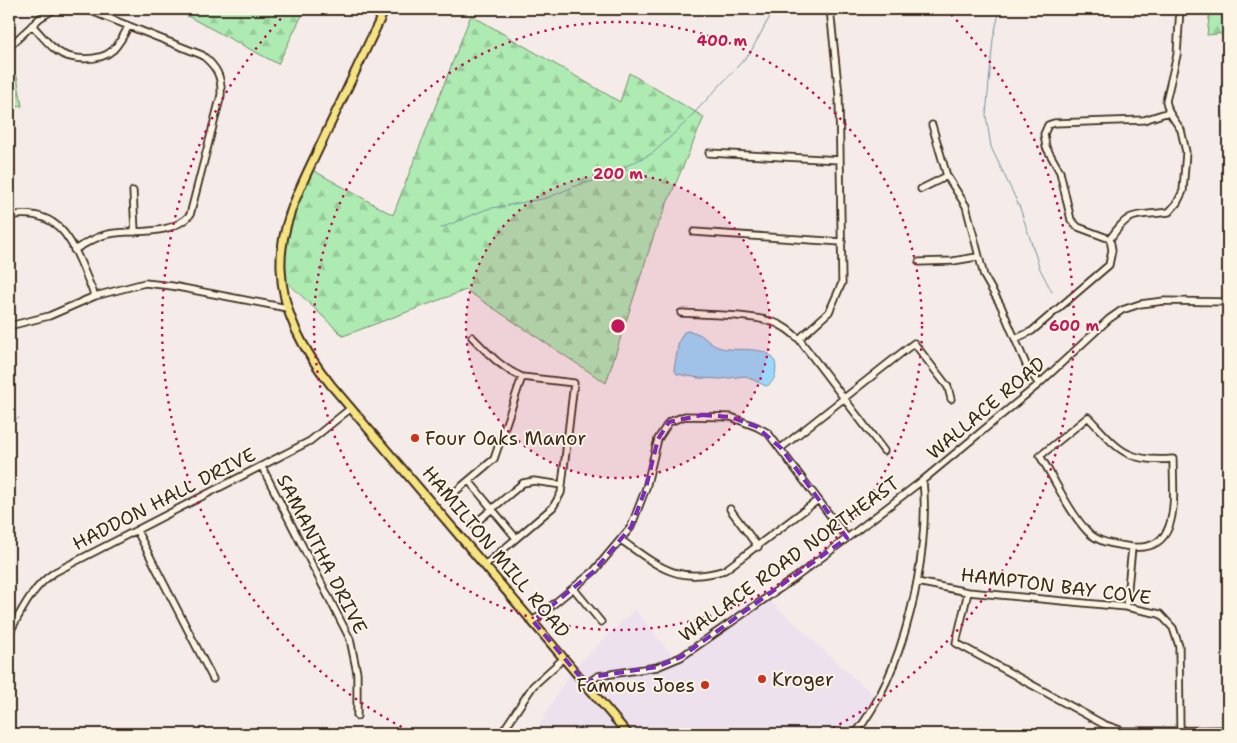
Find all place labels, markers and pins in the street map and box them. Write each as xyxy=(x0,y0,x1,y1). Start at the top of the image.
centre of rings xyxy=(609,317,627,335)
place label: Four Oaks Manor xyxy=(425,426,586,451)
marker: Four Oaks Manor xyxy=(409,432,421,444)
place label: Kroger xyxy=(772,667,834,692)
place label: Famous Joes xyxy=(577,673,695,698)
marker: Kroger xyxy=(756,673,768,685)
marker: Famous Joes xyxy=(699,679,711,691)

